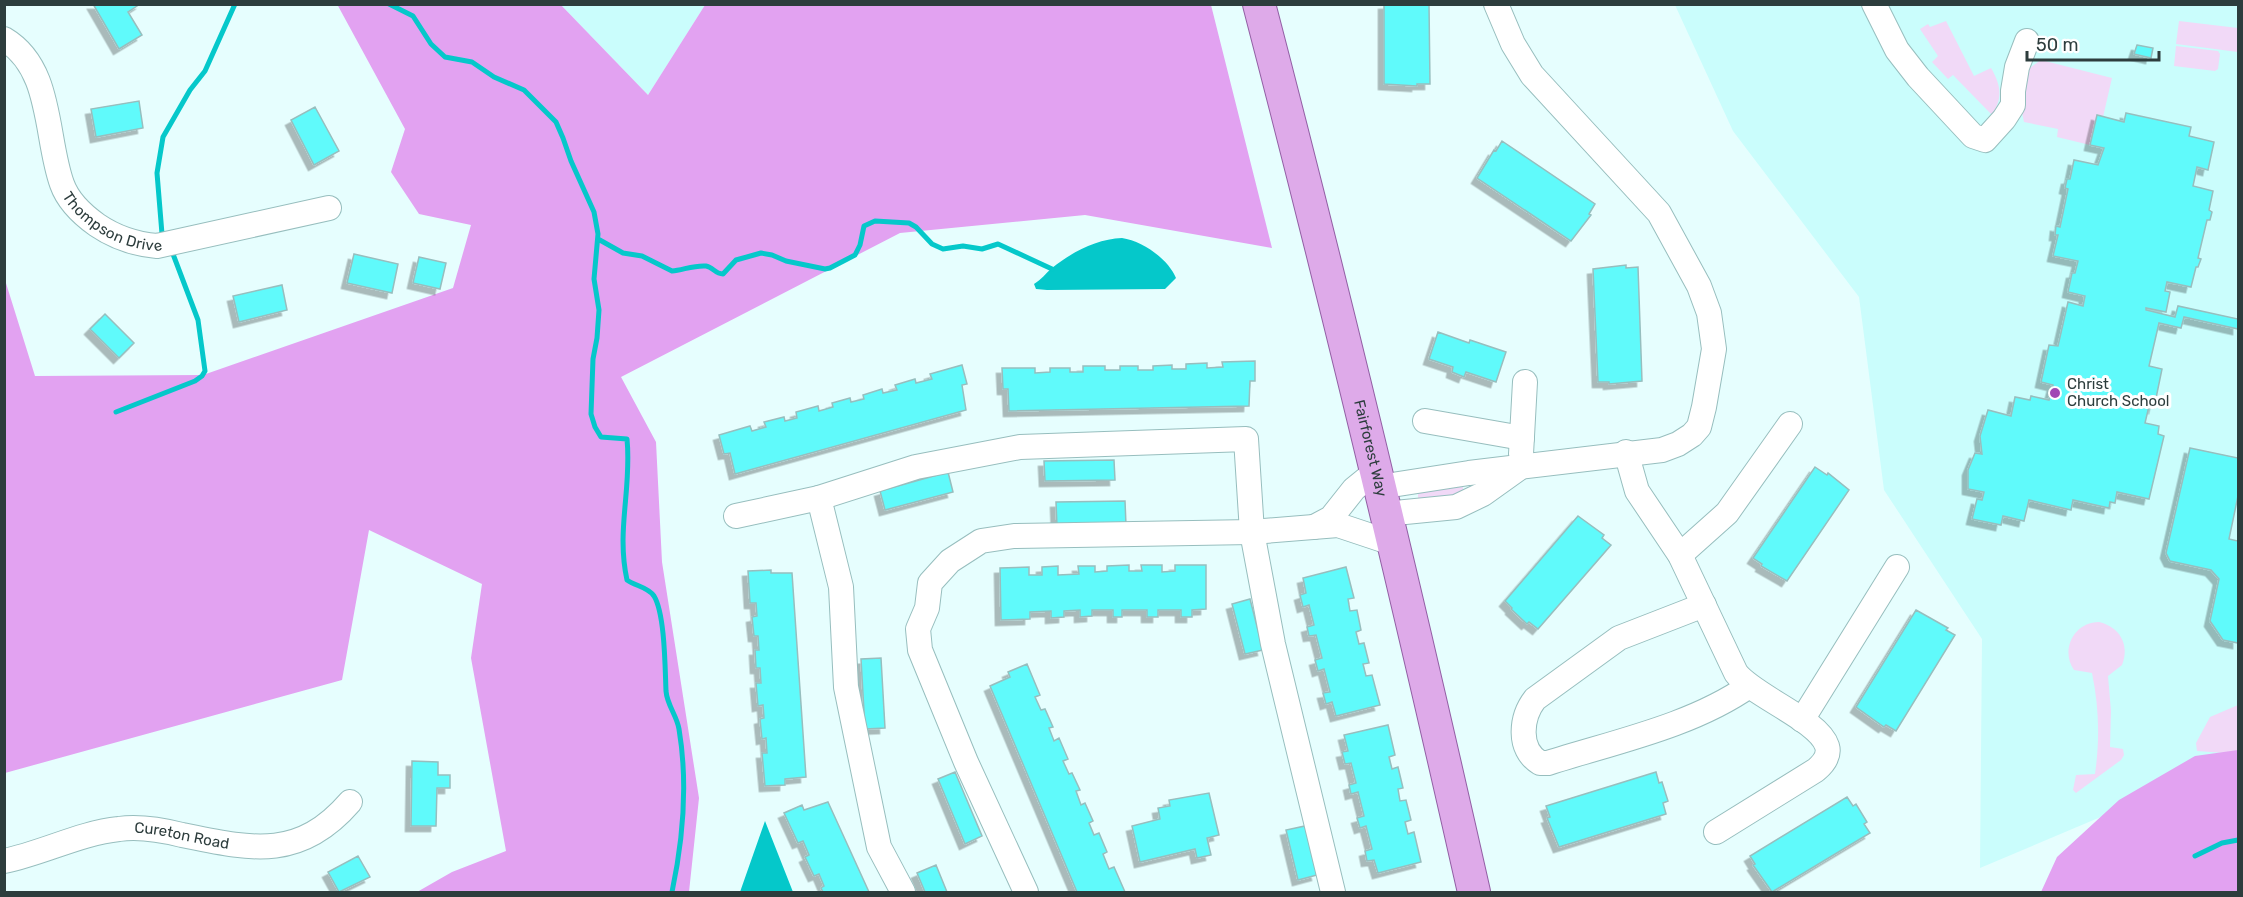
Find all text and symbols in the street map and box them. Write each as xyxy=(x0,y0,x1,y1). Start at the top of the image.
scale bar xyxy=(2027,24,2159,62)
text: 50 m xyxy=(2036,34,2079,56)
street label: Thompson Drive xyxy=(59,188,164,256)
place label: Christ Church School xyxy=(2067,375,2169,410)
marker: Christ Church School xyxy=(2048,386,2062,400)
street label: Fairforest Way xyxy=(1350,398,1391,499)
street label: Cureton Road xyxy=(134,819,230,853)

